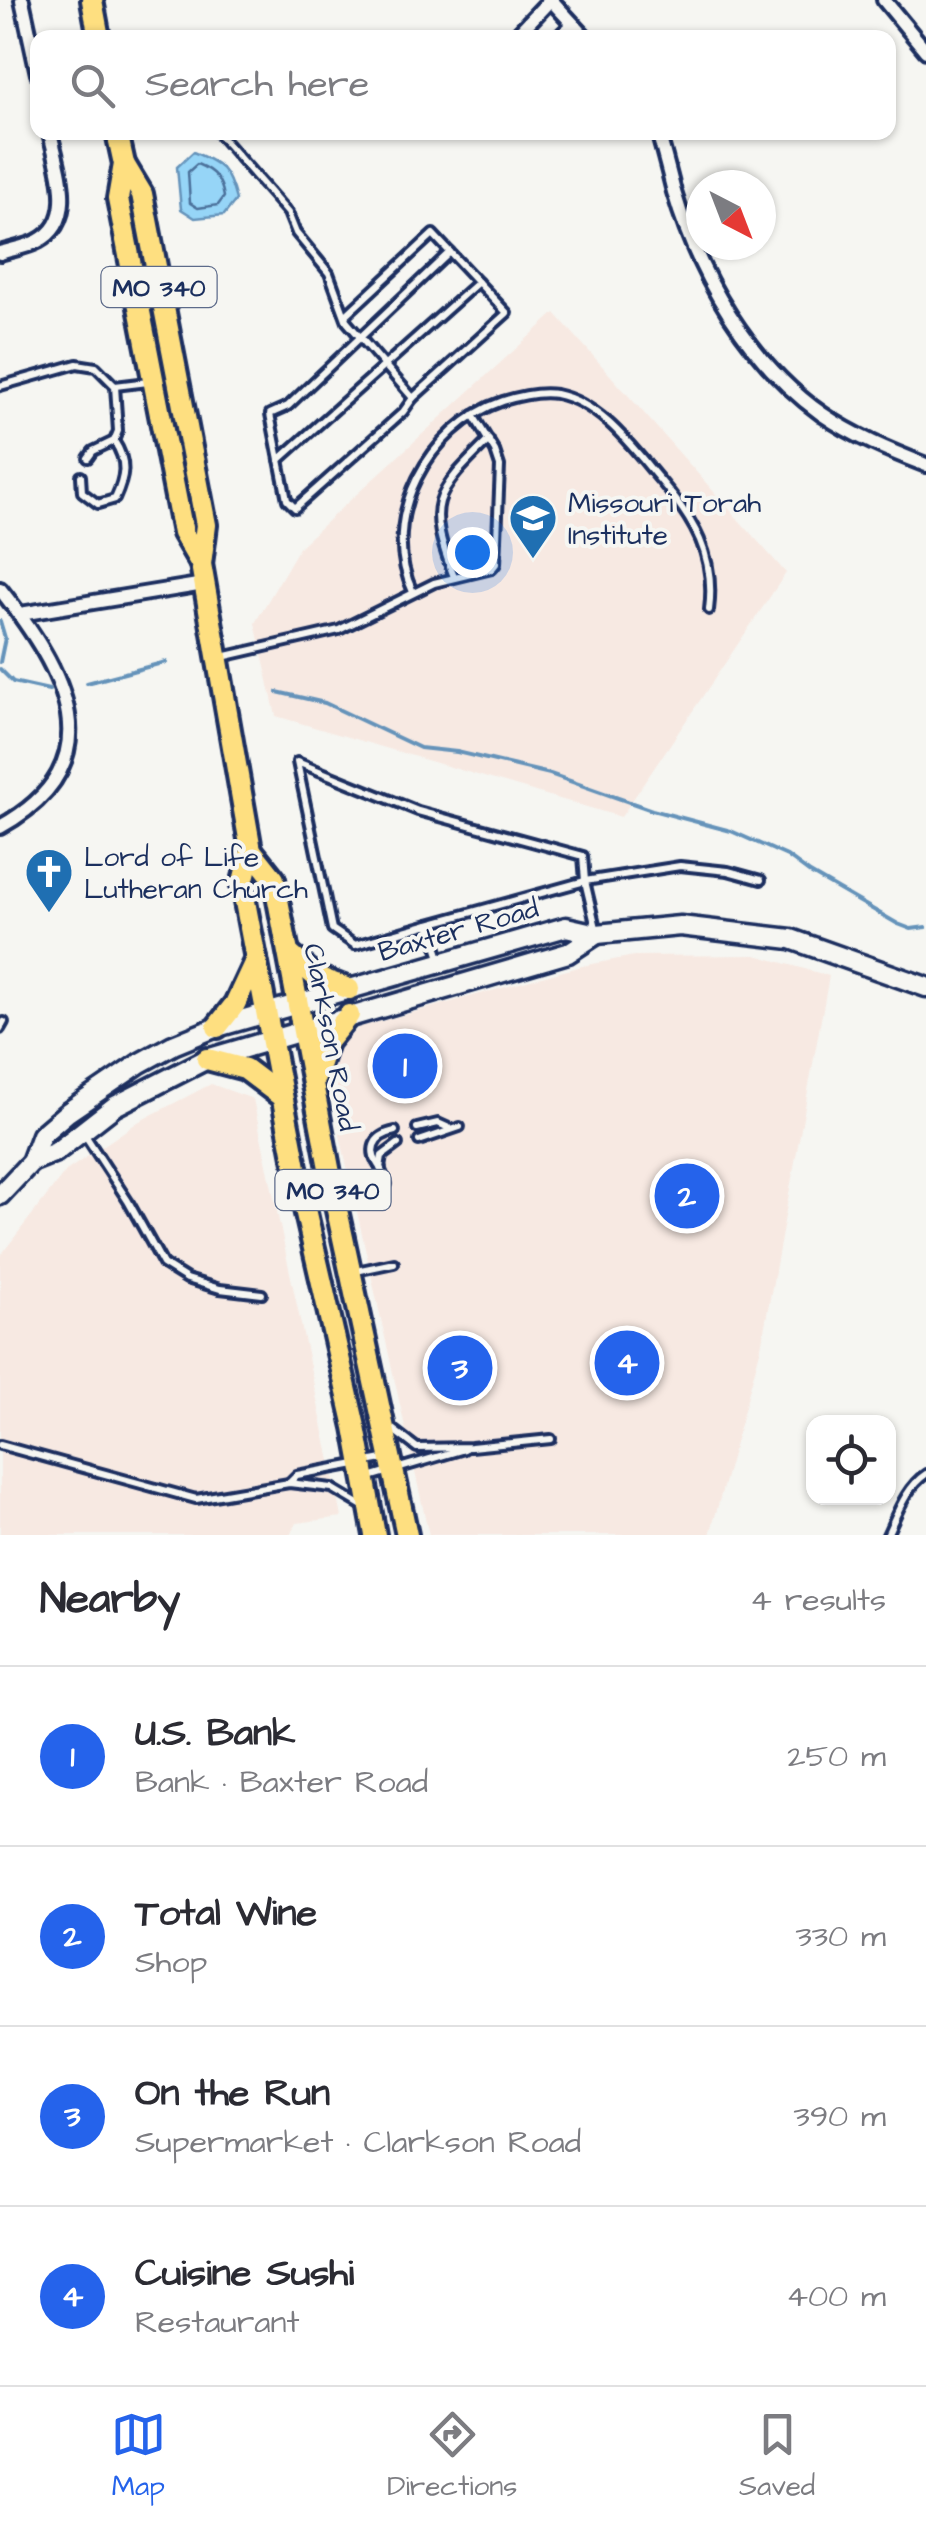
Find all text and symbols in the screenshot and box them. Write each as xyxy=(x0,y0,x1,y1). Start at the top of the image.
search box xyxy=(30,30,896,140)
icon: search xyxy=(65,58,120,113)
text: Search here xyxy=(145,59,369,111)
north arrow xyxy=(686,170,776,260)
road number: MO 340 xyxy=(102,267,216,307)
place label: Missouri Torah Institute xyxy=(568,484,761,555)
school or university icon: Missouri Torah Institute xyxy=(507,492,559,560)
your location xyxy=(447,527,498,578)
place label: Lord of Life Lutheran Church xyxy=(84,838,308,909)
church icon: Lord of Life Lutheran Church xyxy=(23,846,75,914)
street label: Baxter Road xyxy=(374,889,543,972)
street label: Clarkson Road xyxy=(293,940,368,1134)
pin: 1 xyxy=(372,1028,438,1104)
pin: 2 xyxy=(654,1158,720,1234)
road number: MO 340 xyxy=(276,1170,390,1210)
pin: 4 xyxy=(594,1326,660,1400)
pin: 3 xyxy=(428,1330,492,1406)
map controls xyxy=(806,1415,896,1505)
button: locate xyxy=(806,1415,896,1505)
text: Nearby xyxy=(40,1571,180,1629)
text: 4 results xyxy=(750,1578,886,1623)
text: U.S. Bank xyxy=(135,1708,295,1760)
text: 1 xyxy=(70,1734,75,1779)
text: 250 m xyxy=(787,1734,886,1779)
text: Bank · Baxter Road xyxy=(135,1760,428,1805)
text: Total Wine xyxy=(135,1888,317,1940)
text: 2 xyxy=(63,1914,82,1959)
text: 330 m xyxy=(796,1914,886,1959)
text: Shop xyxy=(135,1940,207,1985)
text: On the Run xyxy=(135,2068,330,2120)
text: 3 xyxy=(64,2094,81,2139)
text: 390 m xyxy=(794,2094,886,2139)
text: Supermarket · Clarkson Road xyxy=(135,2120,581,2165)
text: Cuisine Sushi xyxy=(135,2248,354,2300)
text: 4 xyxy=(62,2274,83,2319)
text: 400 m xyxy=(786,2274,886,2319)
text: Restaurant xyxy=(135,2300,300,2345)
tab: Map xyxy=(111,2407,166,2506)
tab: Directions xyxy=(387,2407,517,2506)
tab: Saved xyxy=(739,2407,815,2506)

